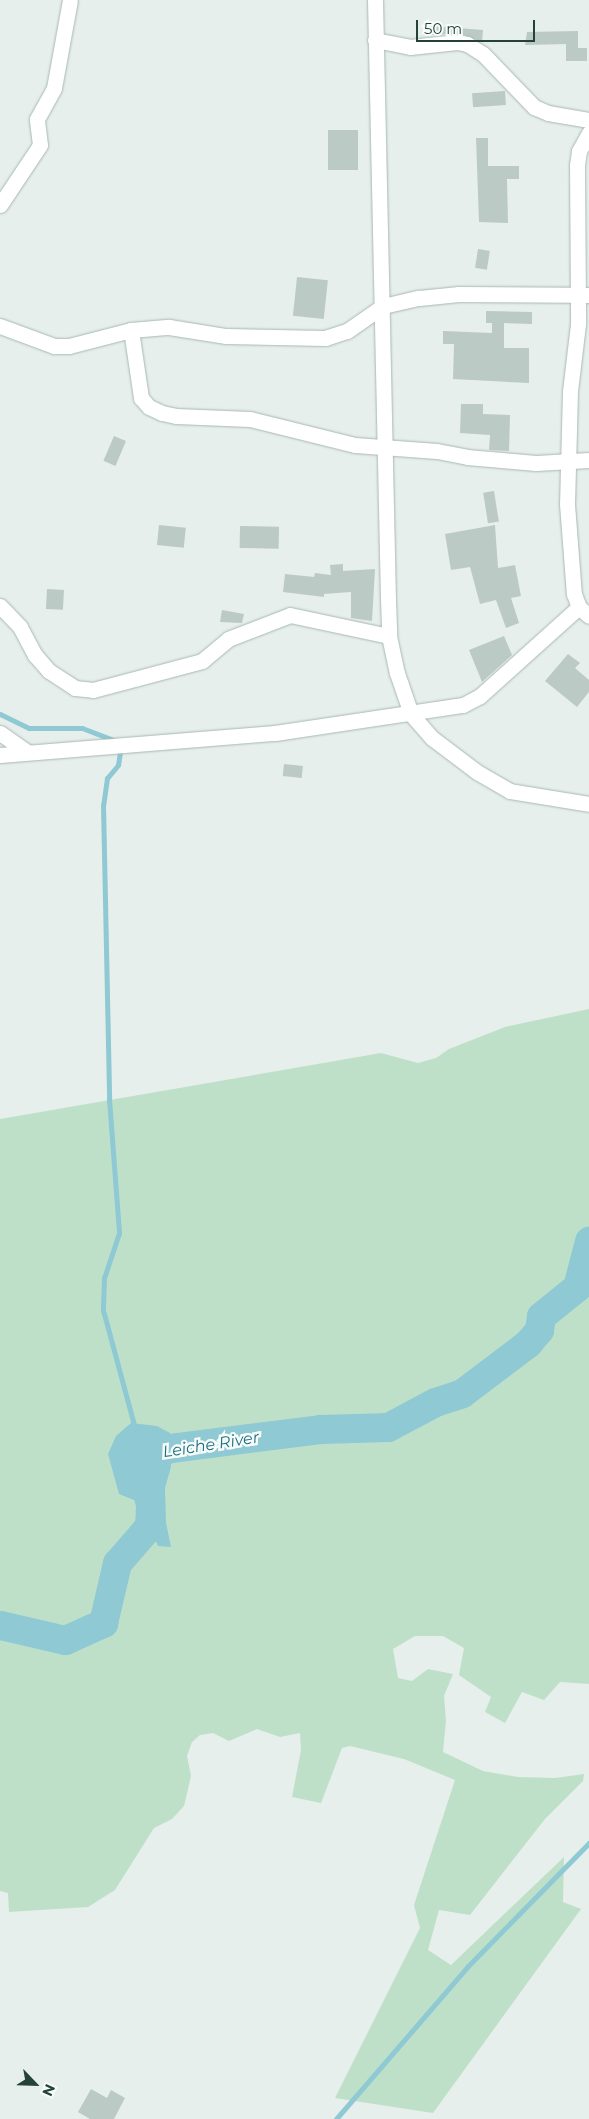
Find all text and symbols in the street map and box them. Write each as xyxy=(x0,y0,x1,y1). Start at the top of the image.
scale bar xyxy=(419,10,538,42)
text: 50 m xyxy=(424,19,462,38)
water label: Leiche River xyxy=(161,1428,261,1462)
north arrow xyxy=(10,2059,60,2109)
text: N xyxy=(38,2081,59,2099)

